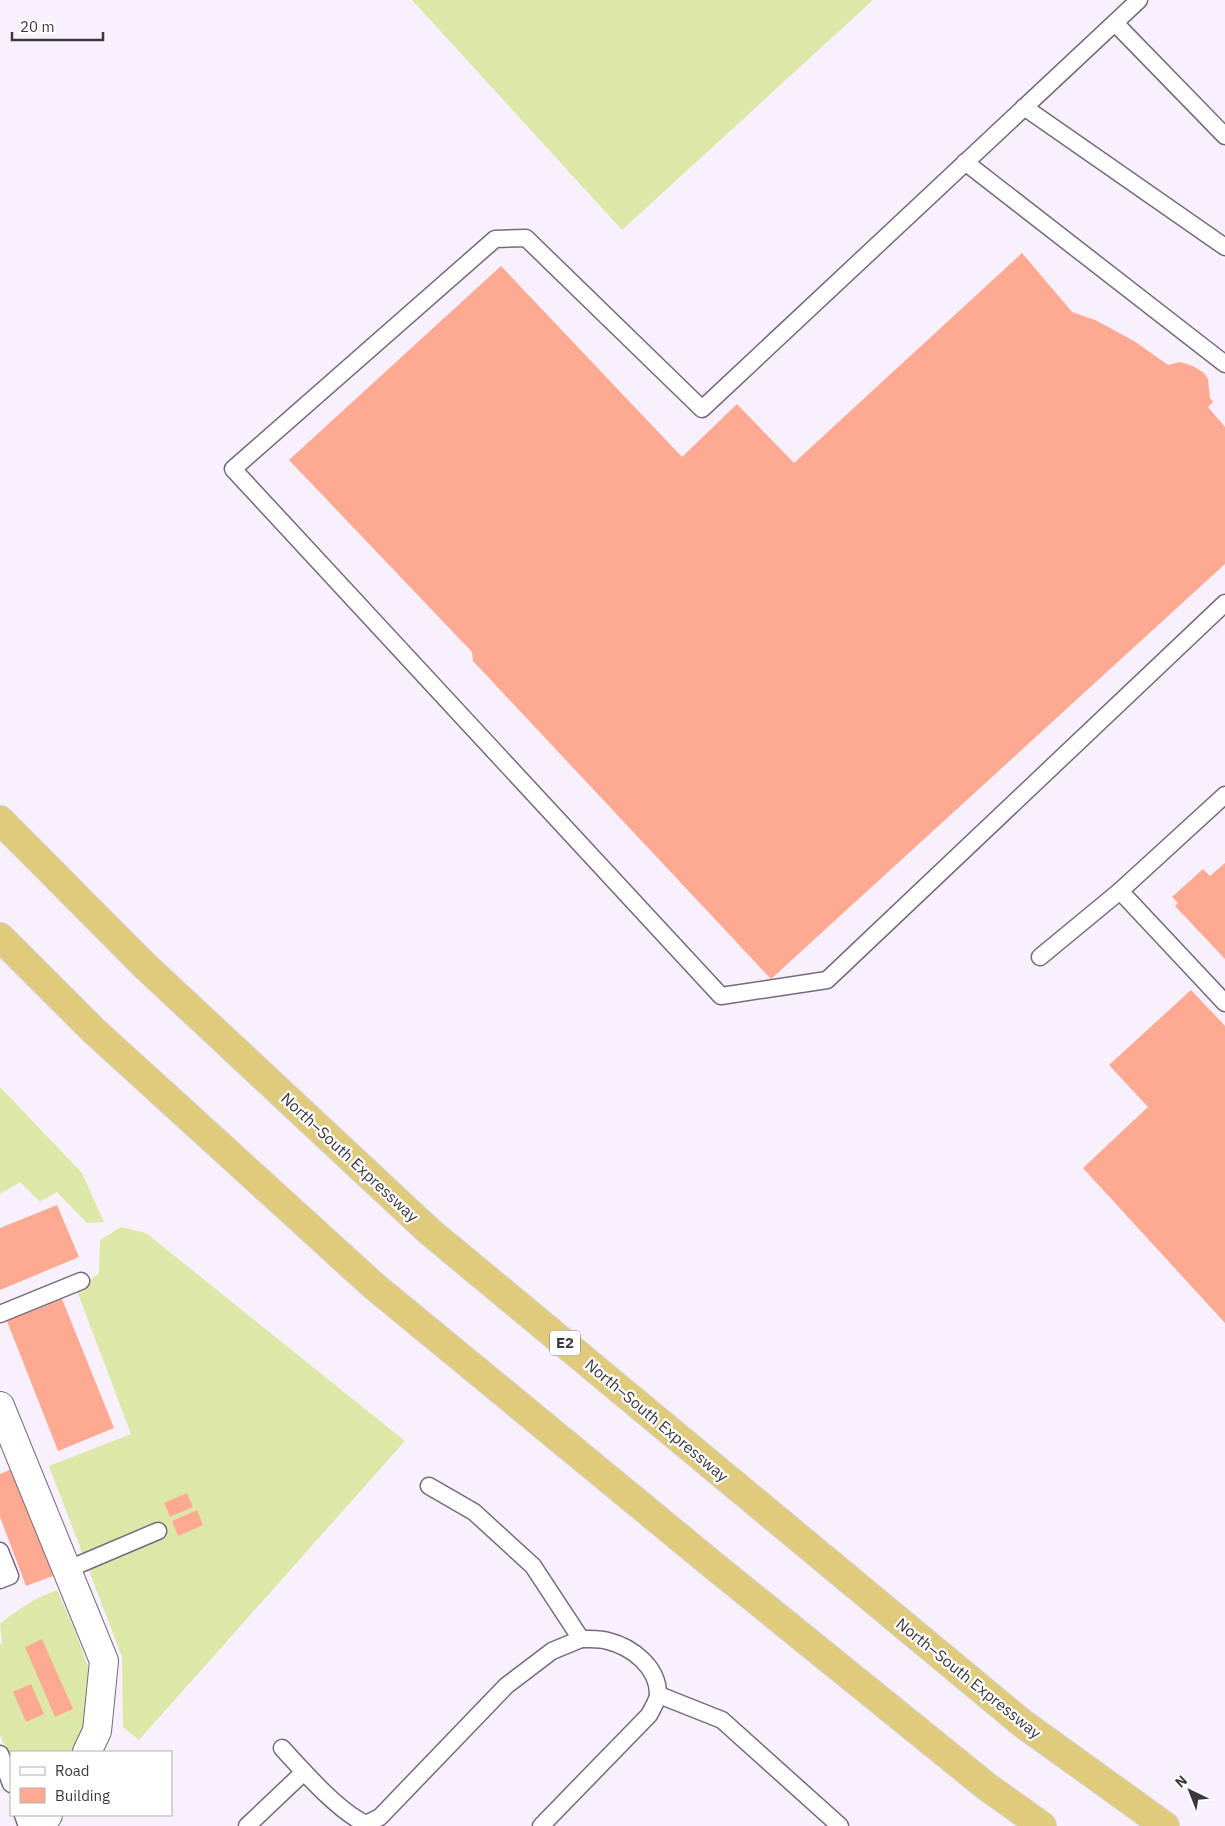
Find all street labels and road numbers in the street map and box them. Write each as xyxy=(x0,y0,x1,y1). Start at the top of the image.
street label: North–South Expressway xyxy=(277,1088,423,1226)
road number: E2 xyxy=(550,1330,580,1356)
street label: North–South Expressway xyxy=(581,1354,733,1486)
street label: North–South Expressway xyxy=(892,1613,1046,1743)

